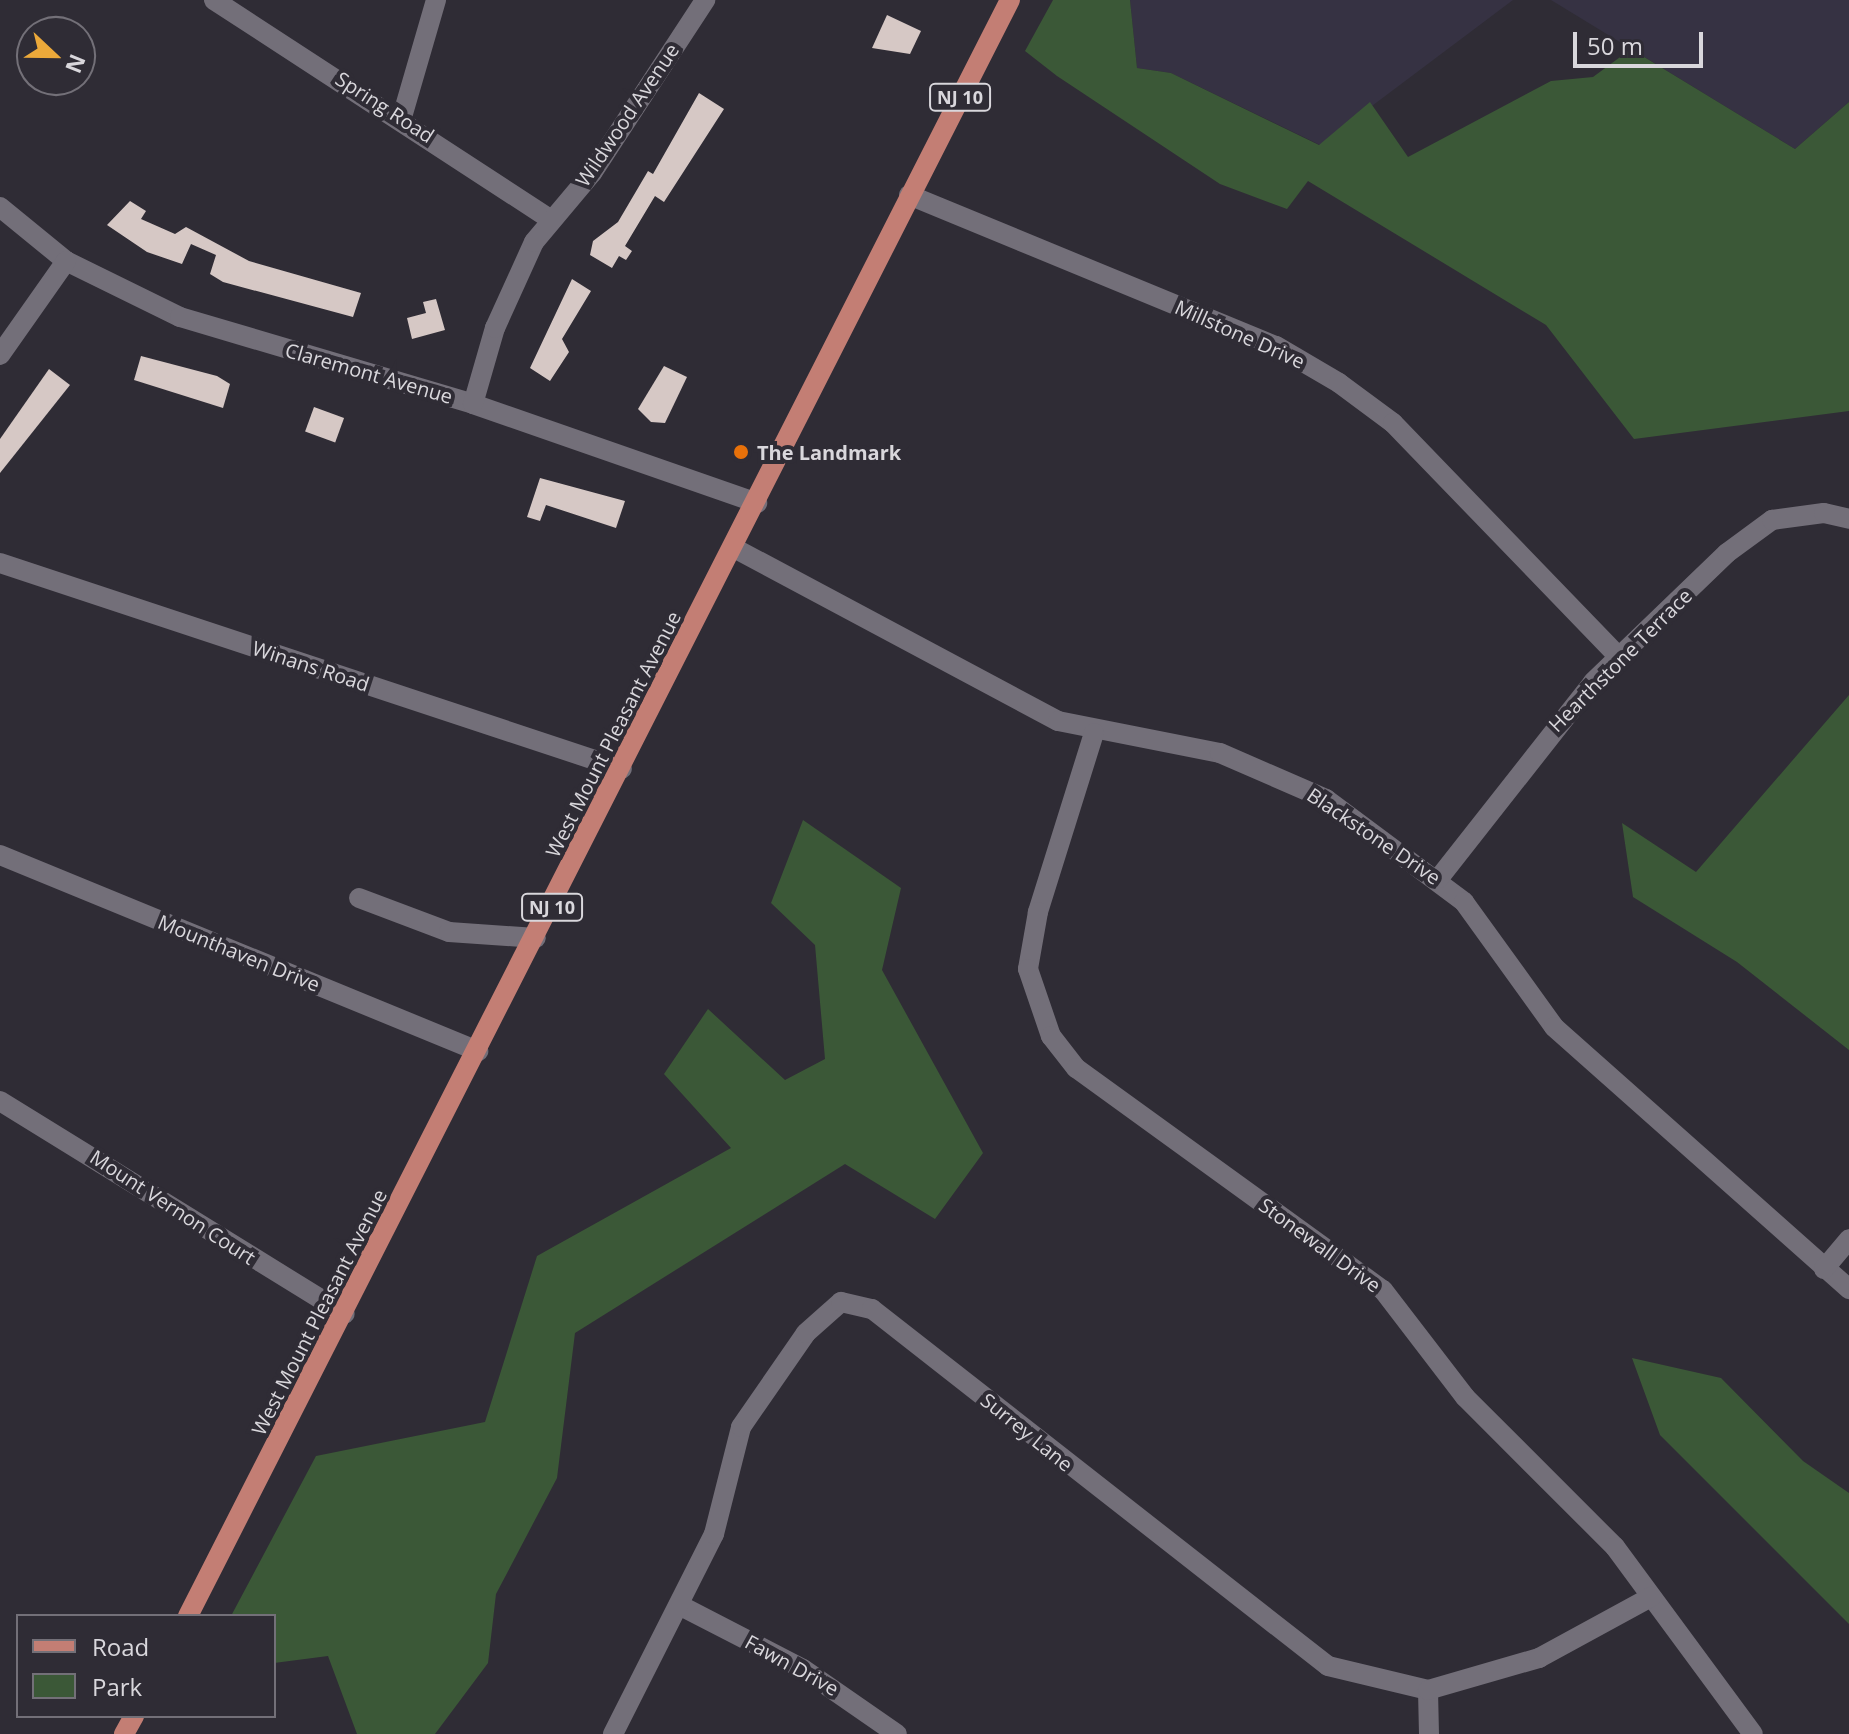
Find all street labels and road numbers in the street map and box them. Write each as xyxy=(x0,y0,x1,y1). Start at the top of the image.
street label: Wildwood Avenue xyxy=(570,39,684,191)
street label: Spring Road xyxy=(331,66,439,148)
road number: NJ 10 xyxy=(928,83,992,111)
street label: Millstone Drive xyxy=(1171,295,1309,373)
street label: Claremont Avenue xyxy=(283,338,455,408)
street label: Hearthstone Terrace xyxy=(1543,583,1697,737)
street label: West Mount Pleasant Avenue xyxy=(540,607,686,861)
street label: Winans Road xyxy=(249,636,373,696)
street label: Blackstone Drive xyxy=(1303,783,1445,889)
road number: NJ 10 xyxy=(520,893,584,921)
street label: Mounthaven Drive xyxy=(154,910,324,996)
street label: Mount Vernon Court xyxy=(86,1145,260,1269)
street label: West Mount Pleasant Avenue xyxy=(246,1185,392,1439)
street label: Stonewall Drive xyxy=(1255,1193,1385,1297)
street label: Surrey Lane xyxy=(976,1388,1078,1476)
street label: Fawn Drive xyxy=(741,1629,843,1701)

